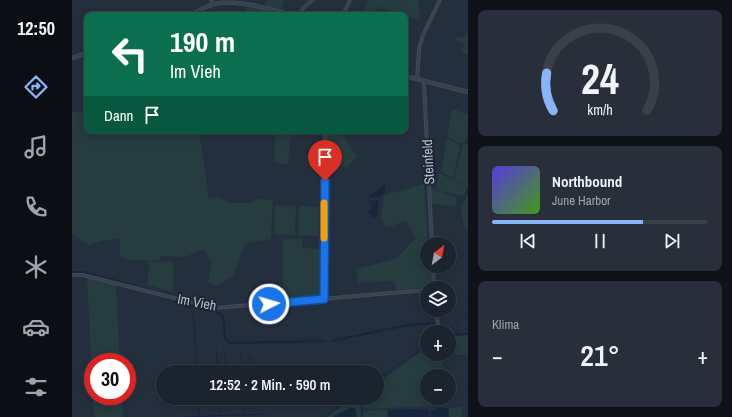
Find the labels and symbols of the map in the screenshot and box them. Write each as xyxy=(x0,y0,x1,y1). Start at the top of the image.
street label: Steinfeld xyxy=(418,139,438,185)
pin xyxy=(308,140,342,181)
north arrow xyxy=(420,237,456,273)
position arrow xyxy=(248,283,290,325)
street label: Im Vieh xyxy=(176,289,218,315)
speed limit sign: 30 xyxy=(84,353,136,405)

